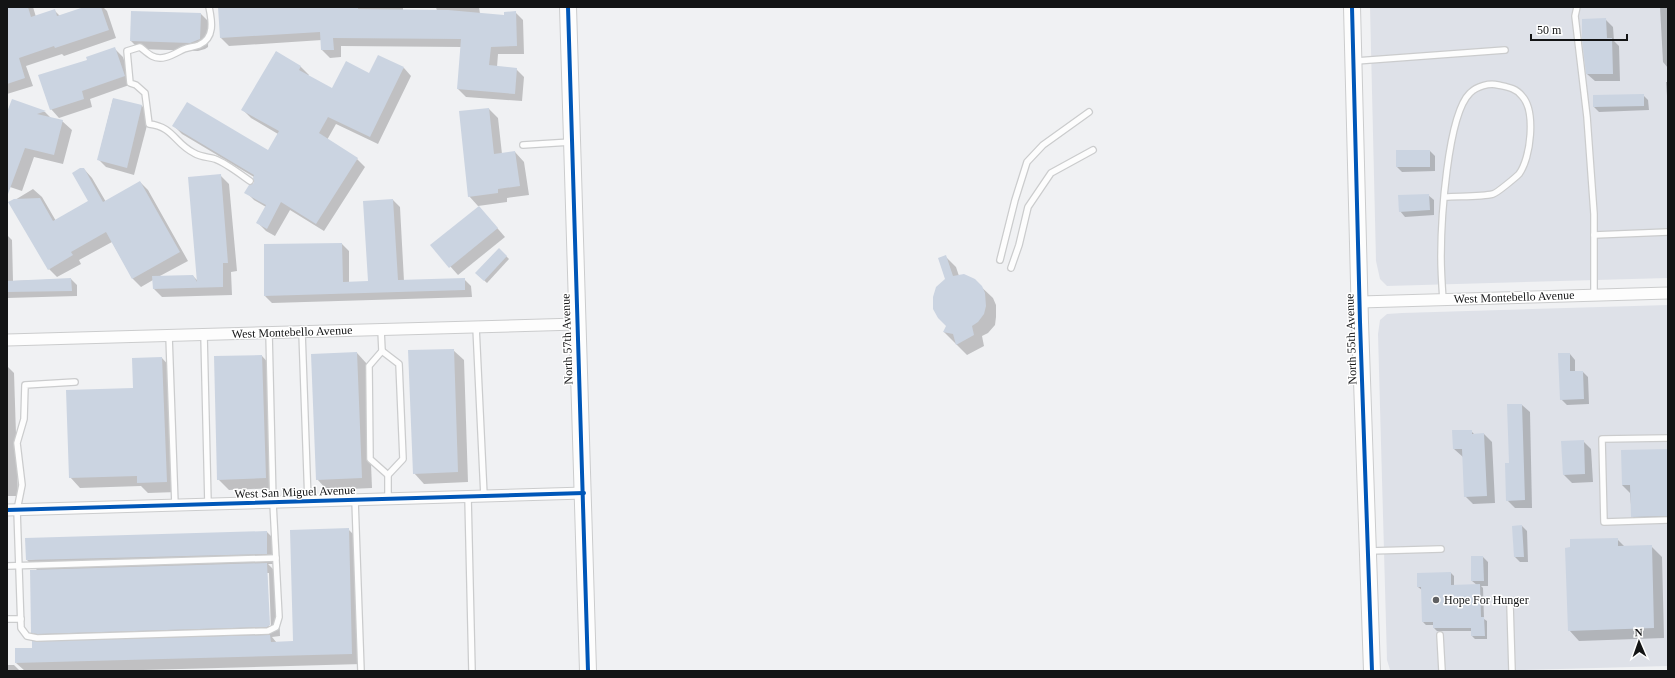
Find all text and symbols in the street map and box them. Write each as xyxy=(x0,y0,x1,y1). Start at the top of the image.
scale bar xyxy=(1531,16,1627,42)
text: 50 m xyxy=(1537,23,1562,37)
street label: West Montebello Avenue xyxy=(1453,288,1575,306)
street label: North 57th Avenue xyxy=(558,293,576,385)
street label: North 55th Avenue xyxy=(1342,293,1360,385)
street label: West Montebello Avenue xyxy=(231,323,353,341)
street label: West San Miguel Avenue xyxy=(234,483,356,501)
place label: Hope For Hunger xyxy=(1444,593,1529,607)
marker: Hope For Hunger xyxy=(1431,595,1441,605)
north arrow xyxy=(1619,622,1659,662)
text: N xyxy=(1634,626,1643,638)

